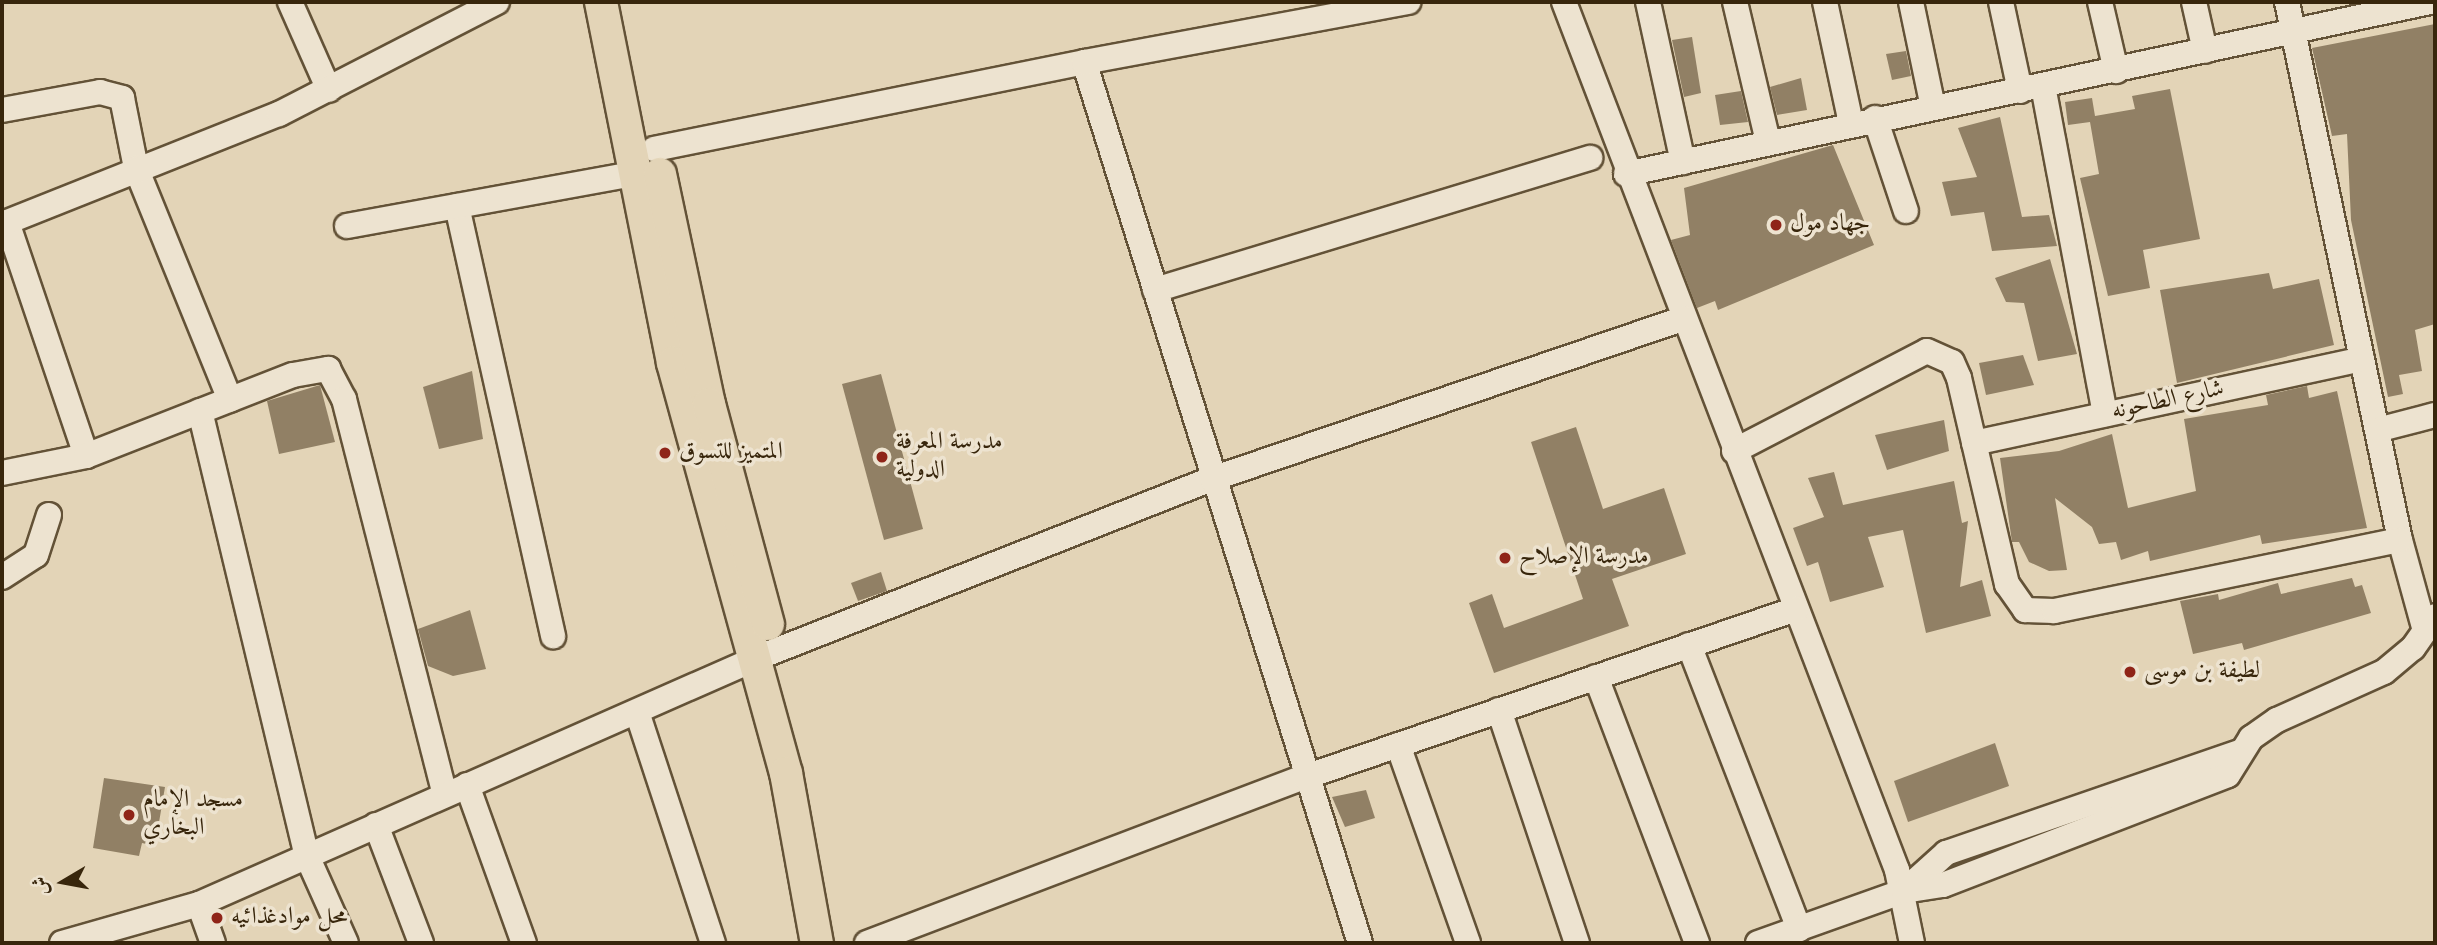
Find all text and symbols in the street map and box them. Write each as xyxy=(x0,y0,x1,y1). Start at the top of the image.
place label: جهاد مول xyxy=(1790,211,1870,239)
marker: جهاد مول xyxy=(1768,217,1784,233)
street label: شارع الطاحونه xyxy=(2109,375,2227,427)
place label: مدرسة المعرفة الدولية xyxy=(896,429,1003,485)
place label: المتميز للتسوق xyxy=(679,439,783,467)
marker: المتميز للتسوق xyxy=(657,445,673,461)
marker: مدرسة المعرفة الدولية xyxy=(874,449,890,465)
place label: مدرسة الإصلاح xyxy=(1519,544,1648,572)
marker: مدرسة الإصلاح xyxy=(1497,550,1513,566)
place label: لطيفة بن موسى xyxy=(2144,658,2260,686)
marker: لطيفة بن موسى xyxy=(2122,664,2138,680)
place label: مسجد الإمام البخاري xyxy=(143,787,243,843)
marker: مسجد الإمام البخاري xyxy=(121,807,137,823)
north arrow xyxy=(28,847,98,917)
text: ش xyxy=(31,875,53,897)
place label: محل موادغذائيه xyxy=(231,904,348,932)
marker: محل موادغذائيه xyxy=(209,910,225,926)

